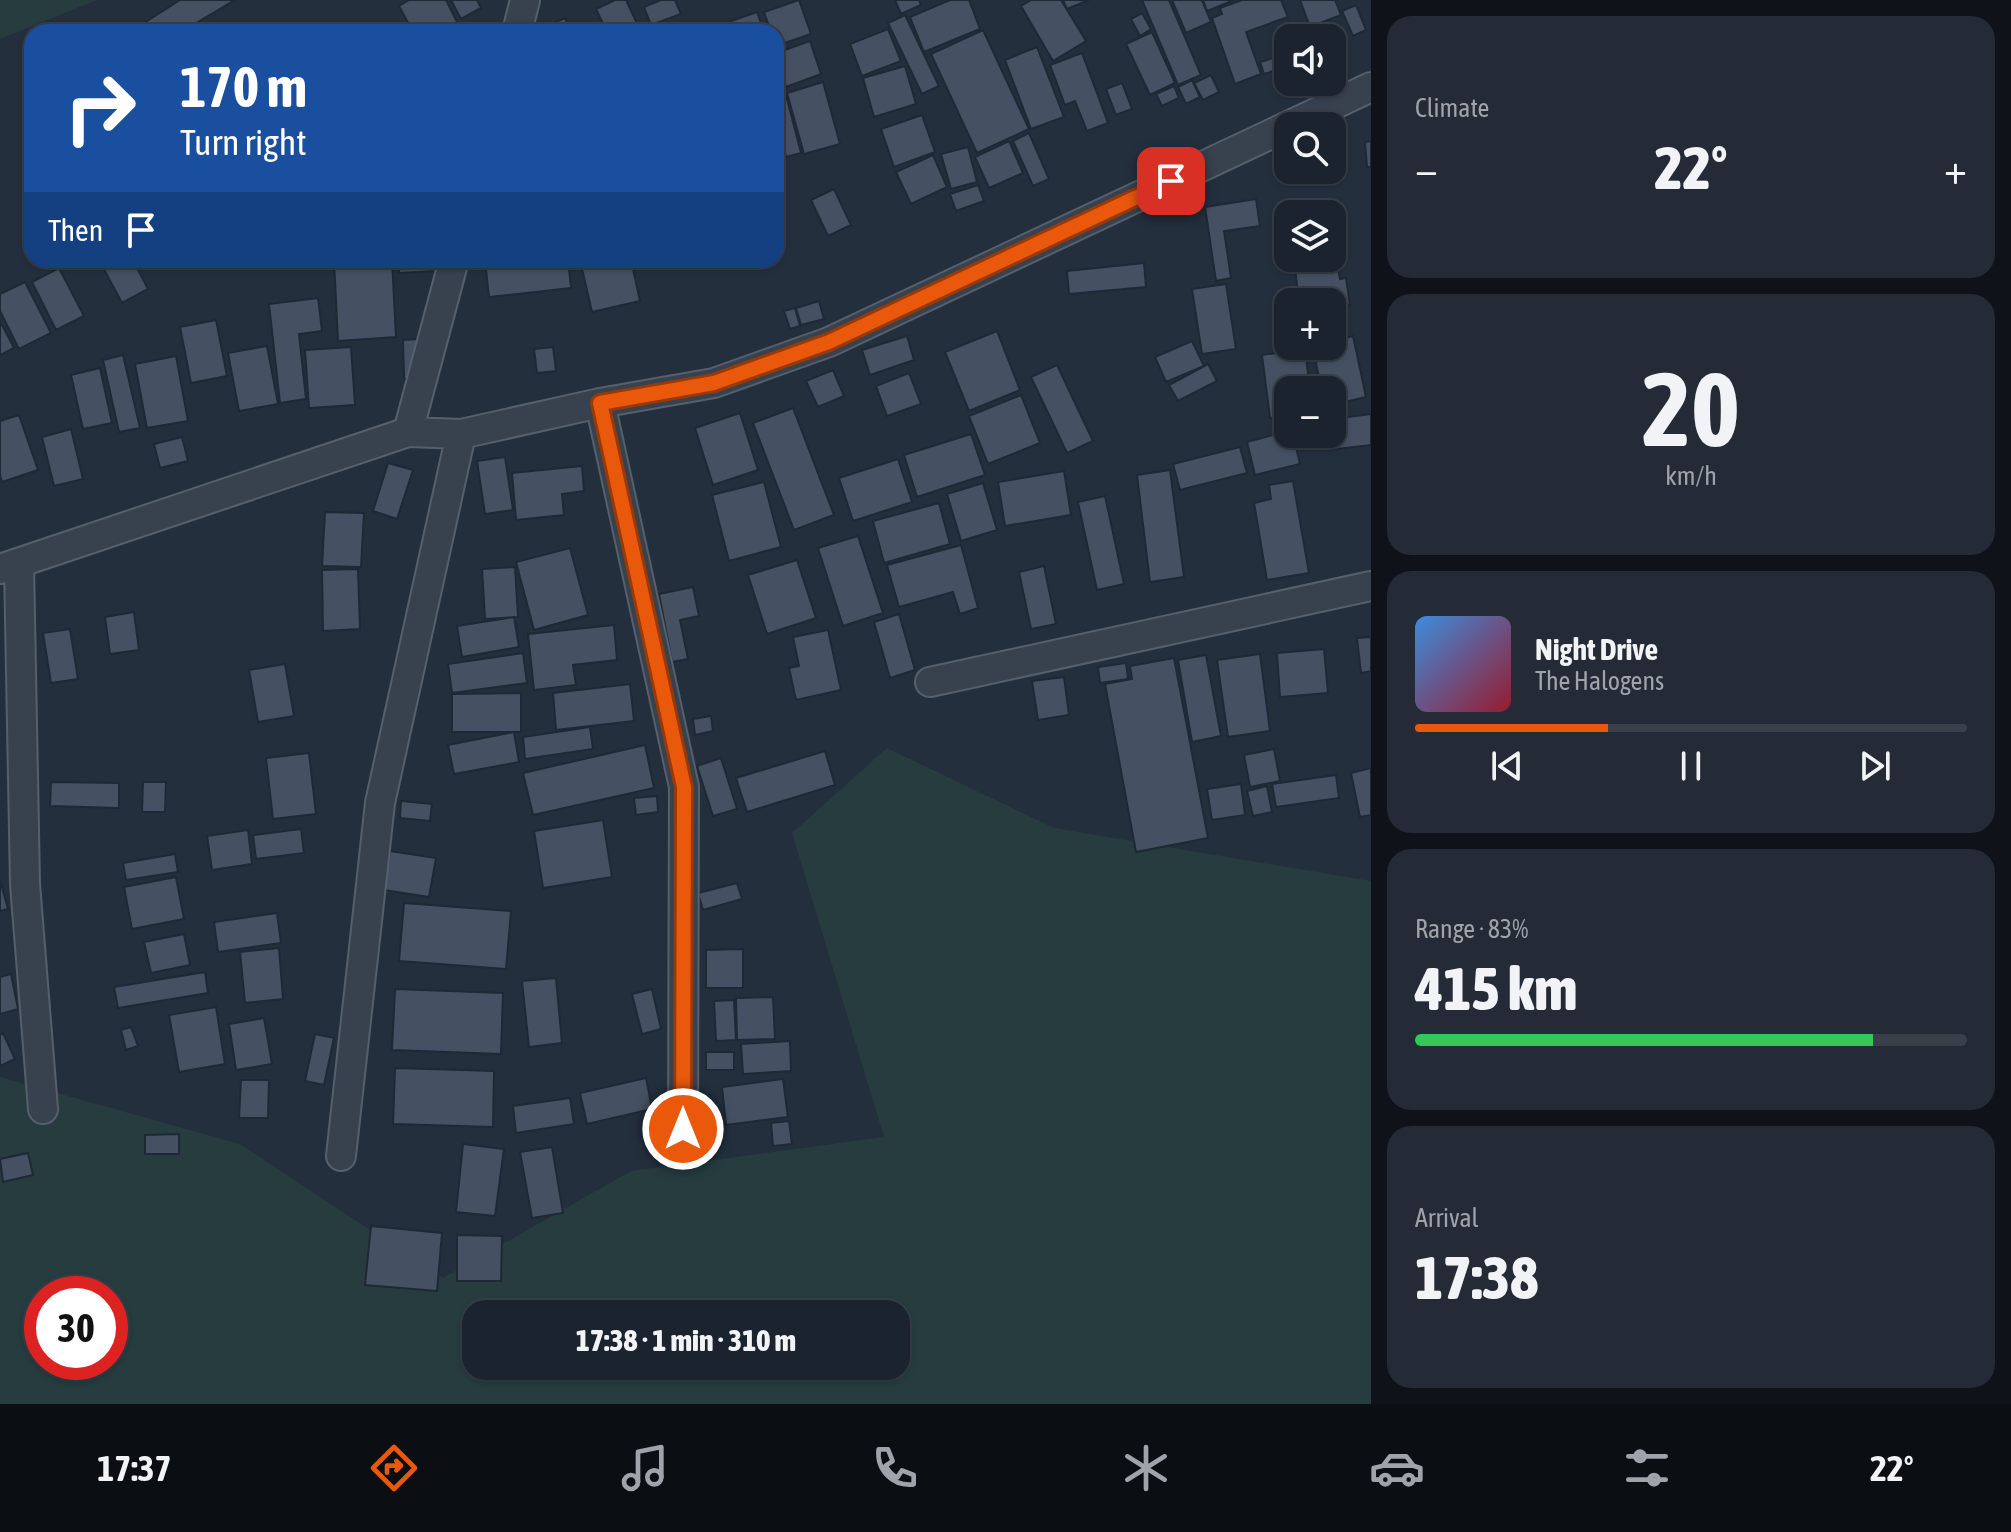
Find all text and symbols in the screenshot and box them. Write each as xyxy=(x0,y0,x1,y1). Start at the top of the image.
map controls xyxy=(1274,24,1346,448)
button: sound xyxy=(1274,24,1346,96)
text: 170 m xyxy=(180,55,307,119)
icon: right xyxy=(48,56,152,160)
text: Climate xyxy=(1415,93,1489,123)
button: search xyxy=(1274,112,1346,184)
text: Turn right xyxy=(180,121,307,163)
text: 22° xyxy=(1655,133,1727,202)
text: − xyxy=(1415,143,1438,193)
text: + xyxy=(1944,143,1967,193)
pin xyxy=(1137,147,1205,215)
icon: arrive xyxy=(1149,159,1193,203)
button: layers xyxy=(1274,200,1346,272)
icon: arrive xyxy=(119,208,163,252)
text: Then xyxy=(48,213,103,247)
button: + xyxy=(1274,288,1346,360)
text: 20 xyxy=(1642,349,1740,468)
button: − xyxy=(1274,376,1346,448)
text: km/h xyxy=(1665,461,1717,491)
text: Night Drive xyxy=(1535,632,1658,666)
text: The Halogens xyxy=(1535,666,1664,696)
icon: previous xyxy=(1485,744,1529,788)
icon: pause xyxy=(1669,744,1713,788)
icon: next xyxy=(1853,744,1897,788)
text: Range · 83% xyxy=(1415,914,1528,944)
text: 415 km xyxy=(1415,954,1577,1023)
position arrow xyxy=(641,1087,725,1171)
text: Arrival xyxy=(1415,1203,1479,1233)
text: 17:38 xyxy=(1415,1243,1538,1312)
speed limit sign: 30 xyxy=(24,1276,128,1380)
text: 17:38 · 1 min · 310 m xyxy=(576,1323,796,1357)
icon: directions xyxy=(366,1440,422,1496)
icon: music xyxy=(617,1440,673,1496)
icon: phone xyxy=(867,1440,923,1496)
icon: climate xyxy=(1118,1440,1174,1496)
icon: car xyxy=(1369,1440,1425,1496)
icon: filters xyxy=(1619,1440,1675,1496)
text: 17:37 xyxy=(97,1447,171,1489)
text: 22° xyxy=(1870,1447,1914,1489)

